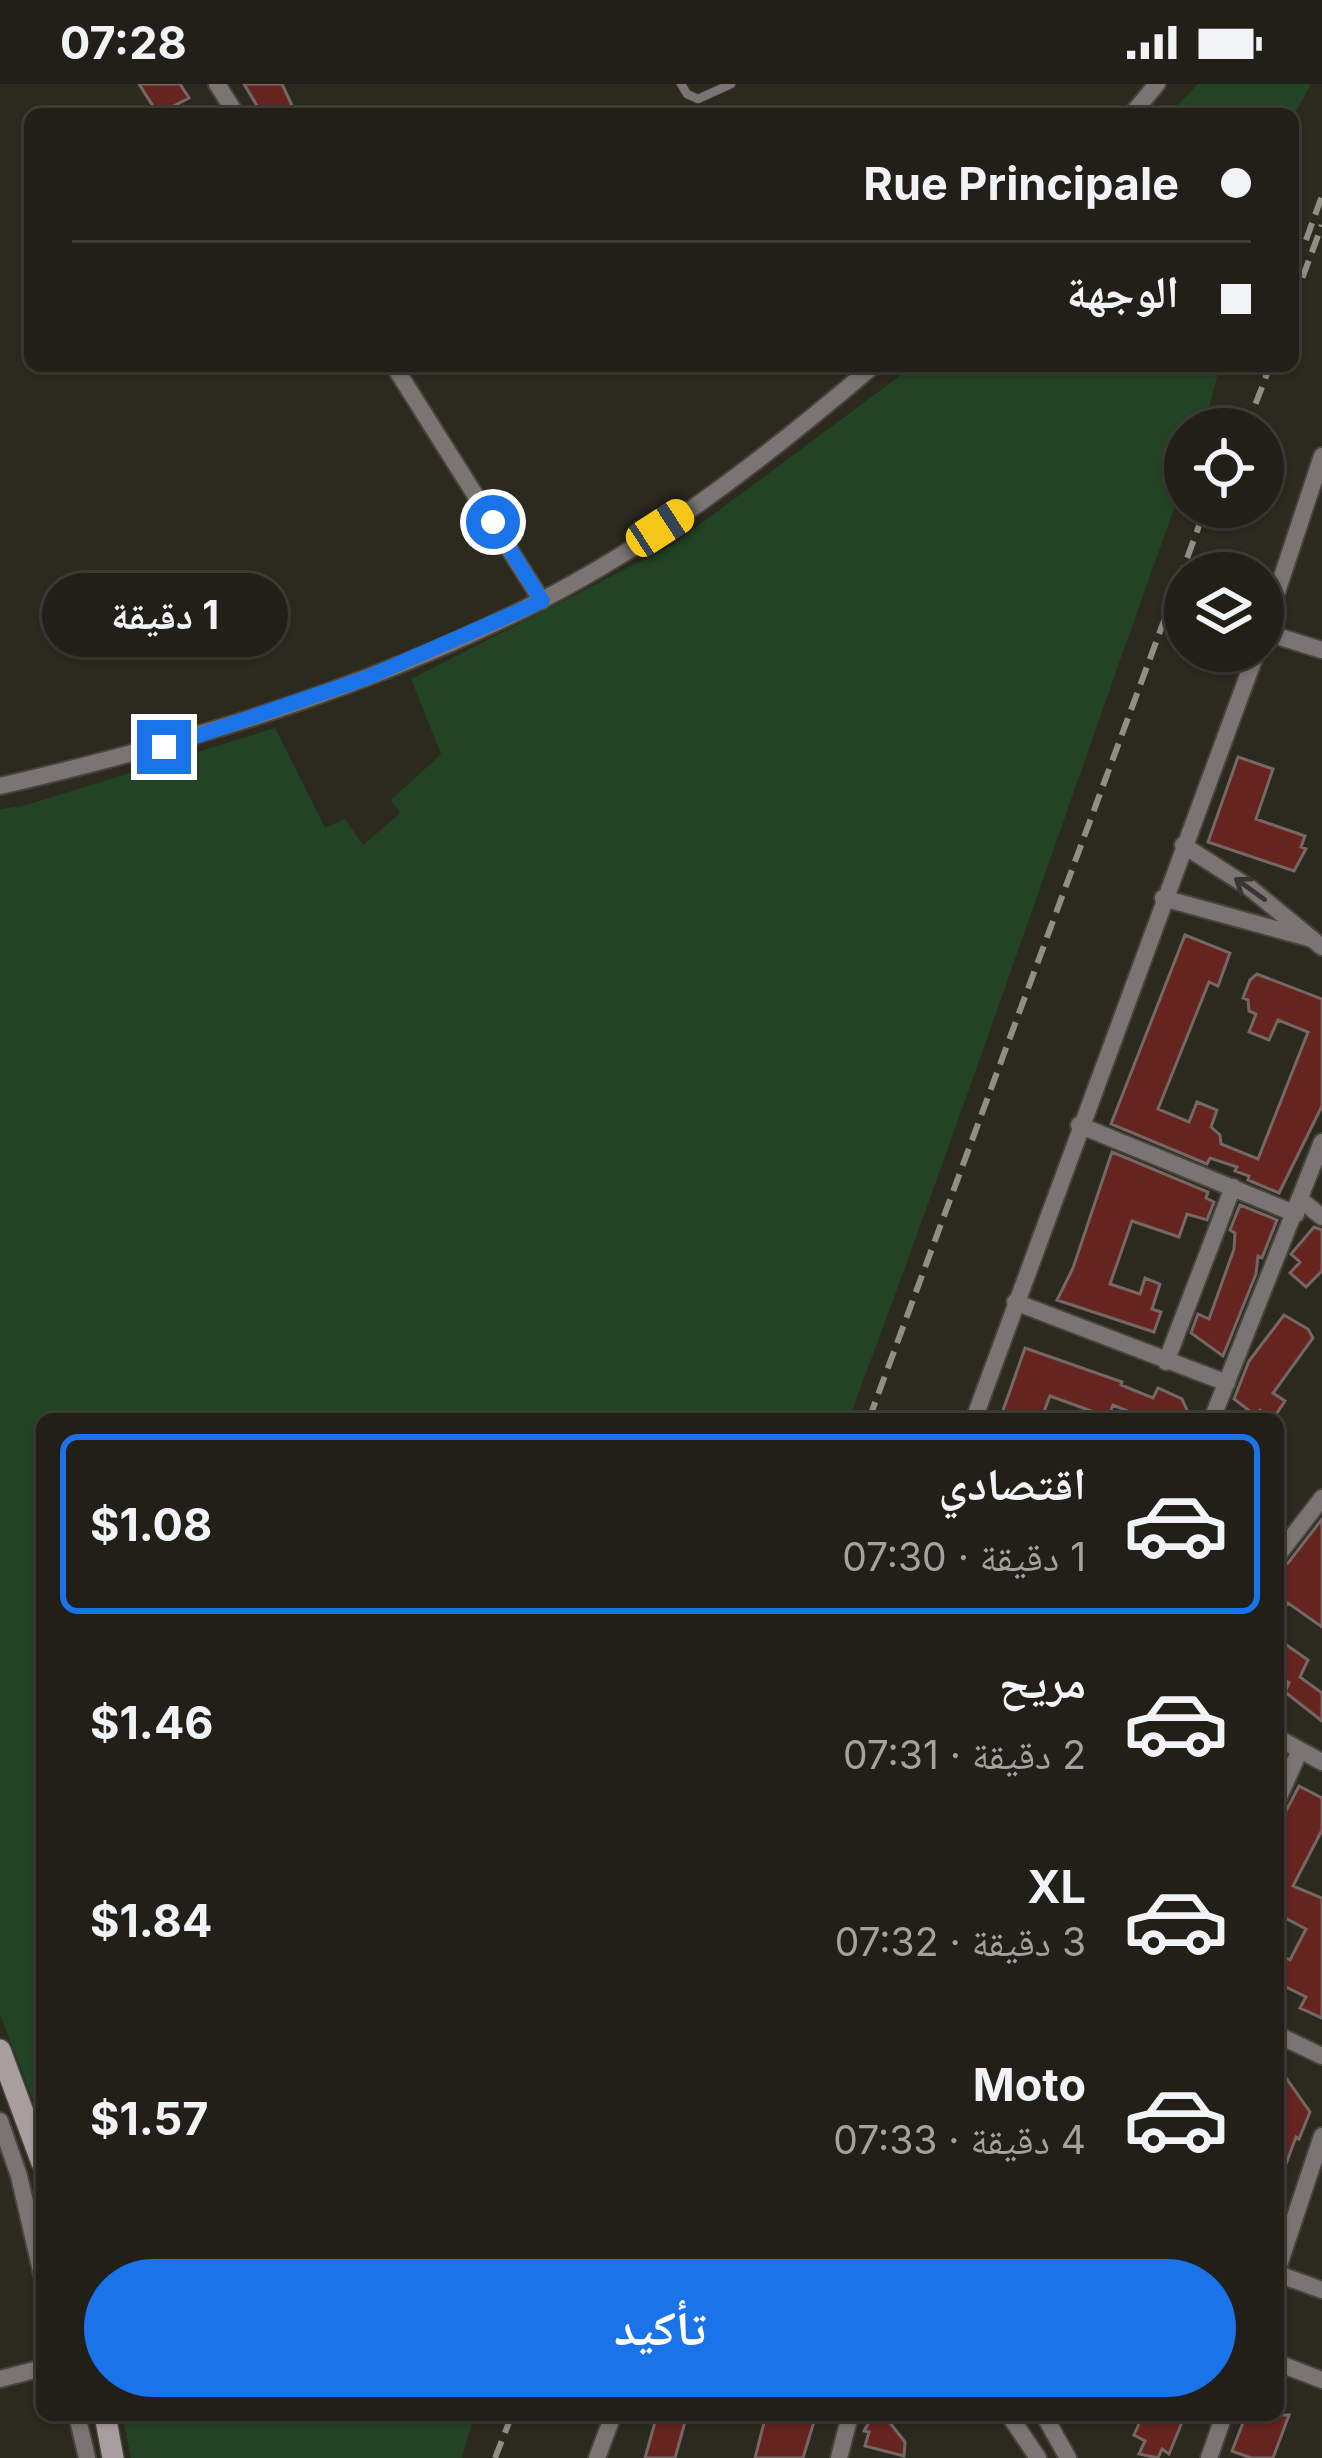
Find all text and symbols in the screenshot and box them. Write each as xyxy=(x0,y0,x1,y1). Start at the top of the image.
text: 07:28 xyxy=(60,15,187,70)
text: Rue Principale xyxy=(863,156,1179,211)
text: الوجهة xyxy=(1066,264,1179,319)
map controls xyxy=(1164,408,1284,672)
button: locate xyxy=(1164,408,1284,528)
car xyxy=(620,493,700,563)
route start xyxy=(466,495,520,549)
button: layers xyxy=(1164,552,1284,672)
callout: 1 دقيقة xyxy=(41,573,287,657)
text: 1 دقيقة xyxy=(111,591,219,638)
route end xyxy=(137,720,191,774)
one-way arrow xyxy=(1234,877,1267,902)
text: اقتصادي xyxy=(939,1456,1086,1511)
icon: car xyxy=(1122,1470,1230,1578)
text: $1.08 xyxy=(90,1497,212,1552)
text: 1 دقيقة · 07:30 xyxy=(842,1533,1086,1580)
text: مريح xyxy=(999,1654,1086,1709)
icon: car xyxy=(1122,1668,1230,1776)
text: $1.46 xyxy=(90,1695,214,1750)
text: 2 دقيقة · 07:31 xyxy=(843,1731,1086,1778)
text: XL xyxy=(1027,1859,1086,1914)
icon: car xyxy=(1122,1866,1230,1974)
text: $1.84 xyxy=(90,1893,212,1948)
text: 3 دقيقة · 07:32 xyxy=(835,1918,1086,1965)
text: Moto xyxy=(973,2057,1086,2112)
icon: car xyxy=(1122,2064,1230,2172)
text: $1.57 xyxy=(90,2091,209,2146)
text: 4 دقيقة · 07:33 xyxy=(833,2116,1086,2163)
button: تأكيد xyxy=(84,2259,1236,2397)

